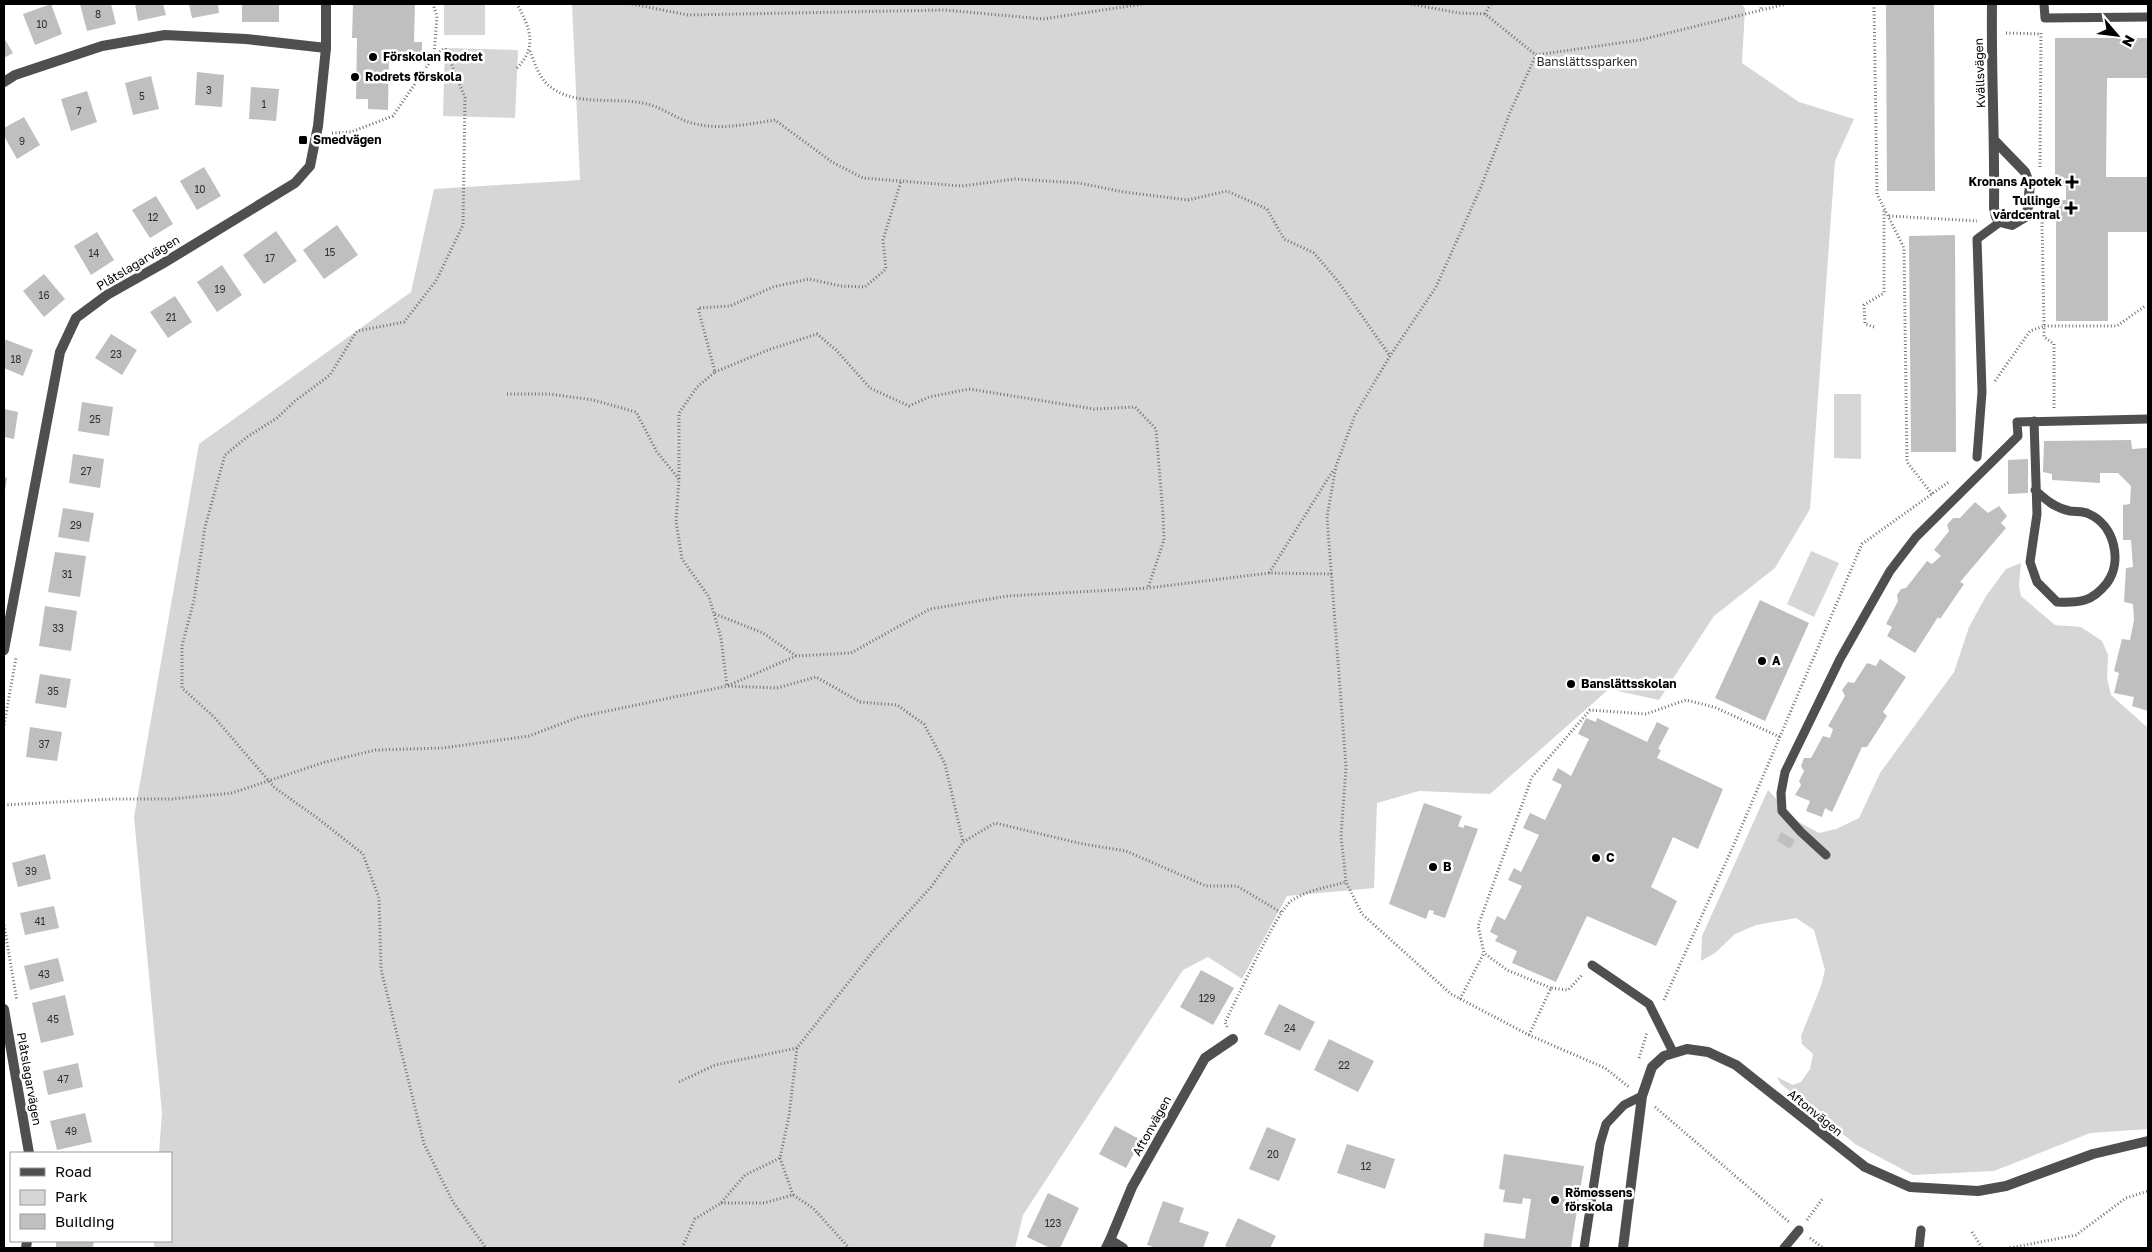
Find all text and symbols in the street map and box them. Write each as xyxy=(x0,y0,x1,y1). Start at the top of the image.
house number: 8 xyxy=(95,8,101,20)
north arrow xyxy=(2092,10,2142,60)
house number: 10 xyxy=(36,18,48,30)
text: N xyxy=(2119,33,2139,50)
street label: Kvällsvägen xyxy=(1971,38,1988,108)
place label: Förskolan Rodret xyxy=(383,49,483,64)
marker: Förskolan Rodret xyxy=(367,51,379,63)
park label: Banslättssparken xyxy=(1537,54,1637,69)
place label: Rodrets förskola xyxy=(365,69,462,84)
marker: Rodrets förskola xyxy=(349,71,361,83)
house number: 3 xyxy=(206,84,212,96)
house number: 5 xyxy=(139,90,145,102)
house number: 1 xyxy=(262,98,267,110)
house number: 7 xyxy=(76,105,82,117)
place label: Smedvägen xyxy=(313,132,381,147)
marker: Smedvägen xyxy=(297,134,309,146)
house number: 9 xyxy=(19,135,25,147)
place label: Kronans Apotek xyxy=(1969,174,2062,189)
marker: Kronans Apotek xyxy=(2066,176,2078,188)
house number: 10 xyxy=(194,183,206,195)
place label: Tullinge vårdcentral xyxy=(1993,193,2060,222)
marker: Tullinge vårdcentral xyxy=(2064,201,2078,215)
house number: 12 xyxy=(148,211,159,223)
street label: Plåtslagarvägen xyxy=(93,232,182,293)
house number: 15 xyxy=(325,246,336,258)
house number: 14 xyxy=(89,247,99,259)
house number: 17 xyxy=(265,252,275,264)
house number: 19 xyxy=(215,283,225,295)
house number: 16 xyxy=(39,289,49,301)
house number: 21 xyxy=(166,311,176,323)
house number: 23 xyxy=(110,348,122,360)
house number: 18 xyxy=(11,353,21,365)
house number: 25 xyxy=(89,413,101,425)
house number: 27 xyxy=(80,465,92,477)
house number: 29 xyxy=(70,519,82,531)
house number: 31 xyxy=(62,568,72,580)
house number: 33 xyxy=(52,622,64,634)
place label: A xyxy=(1772,653,1781,668)
marker: A xyxy=(1756,655,1768,667)
place label: Banslättsskolan xyxy=(1581,676,1676,691)
marker: Banslättsskolan xyxy=(1565,678,1577,690)
house number: 35 xyxy=(47,685,59,697)
house number: 37 xyxy=(38,738,50,750)
place label: C xyxy=(1606,850,1615,865)
marker: C xyxy=(1590,852,1602,864)
place label: B xyxy=(1443,859,1452,874)
marker: B xyxy=(1427,861,1439,873)
house number: 39 xyxy=(25,865,37,877)
house number: 41 xyxy=(35,915,46,927)
house number: 43 xyxy=(38,968,50,980)
house number: 129 xyxy=(1199,992,1215,1004)
house number: 45 xyxy=(47,1013,59,1025)
house number: 24 xyxy=(1284,1022,1296,1034)
street label: Plåtslagarvägen xyxy=(14,1031,45,1127)
house number: 22 xyxy=(1338,1059,1350,1071)
house number: 47 xyxy=(57,1073,69,1085)
street label: Aftonvägen xyxy=(1785,1086,1846,1139)
street label: Aftonvägen xyxy=(1129,1093,1174,1158)
house number: 49 xyxy=(65,1125,77,1137)
house number: 20 xyxy=(1267,1148,1279,1160)
legend xyxy=(10,1152,172,1242)
house number: 12 xyxy=(1361,1160,1372,1172)
text: Road xyxy=(55,1162,92,1180)
place label: Römossens förskola xyxy=(1565,1185,1633,1214)
text: Park xyxy=(55,1187,88,1205)
marker: Römossens förskola xyxy=(1549,1194,1561,1206)
text: Building xyxy=(55,1212,115,1230)
house number: 123 xyxy=(1045,1217,1061,1229)

